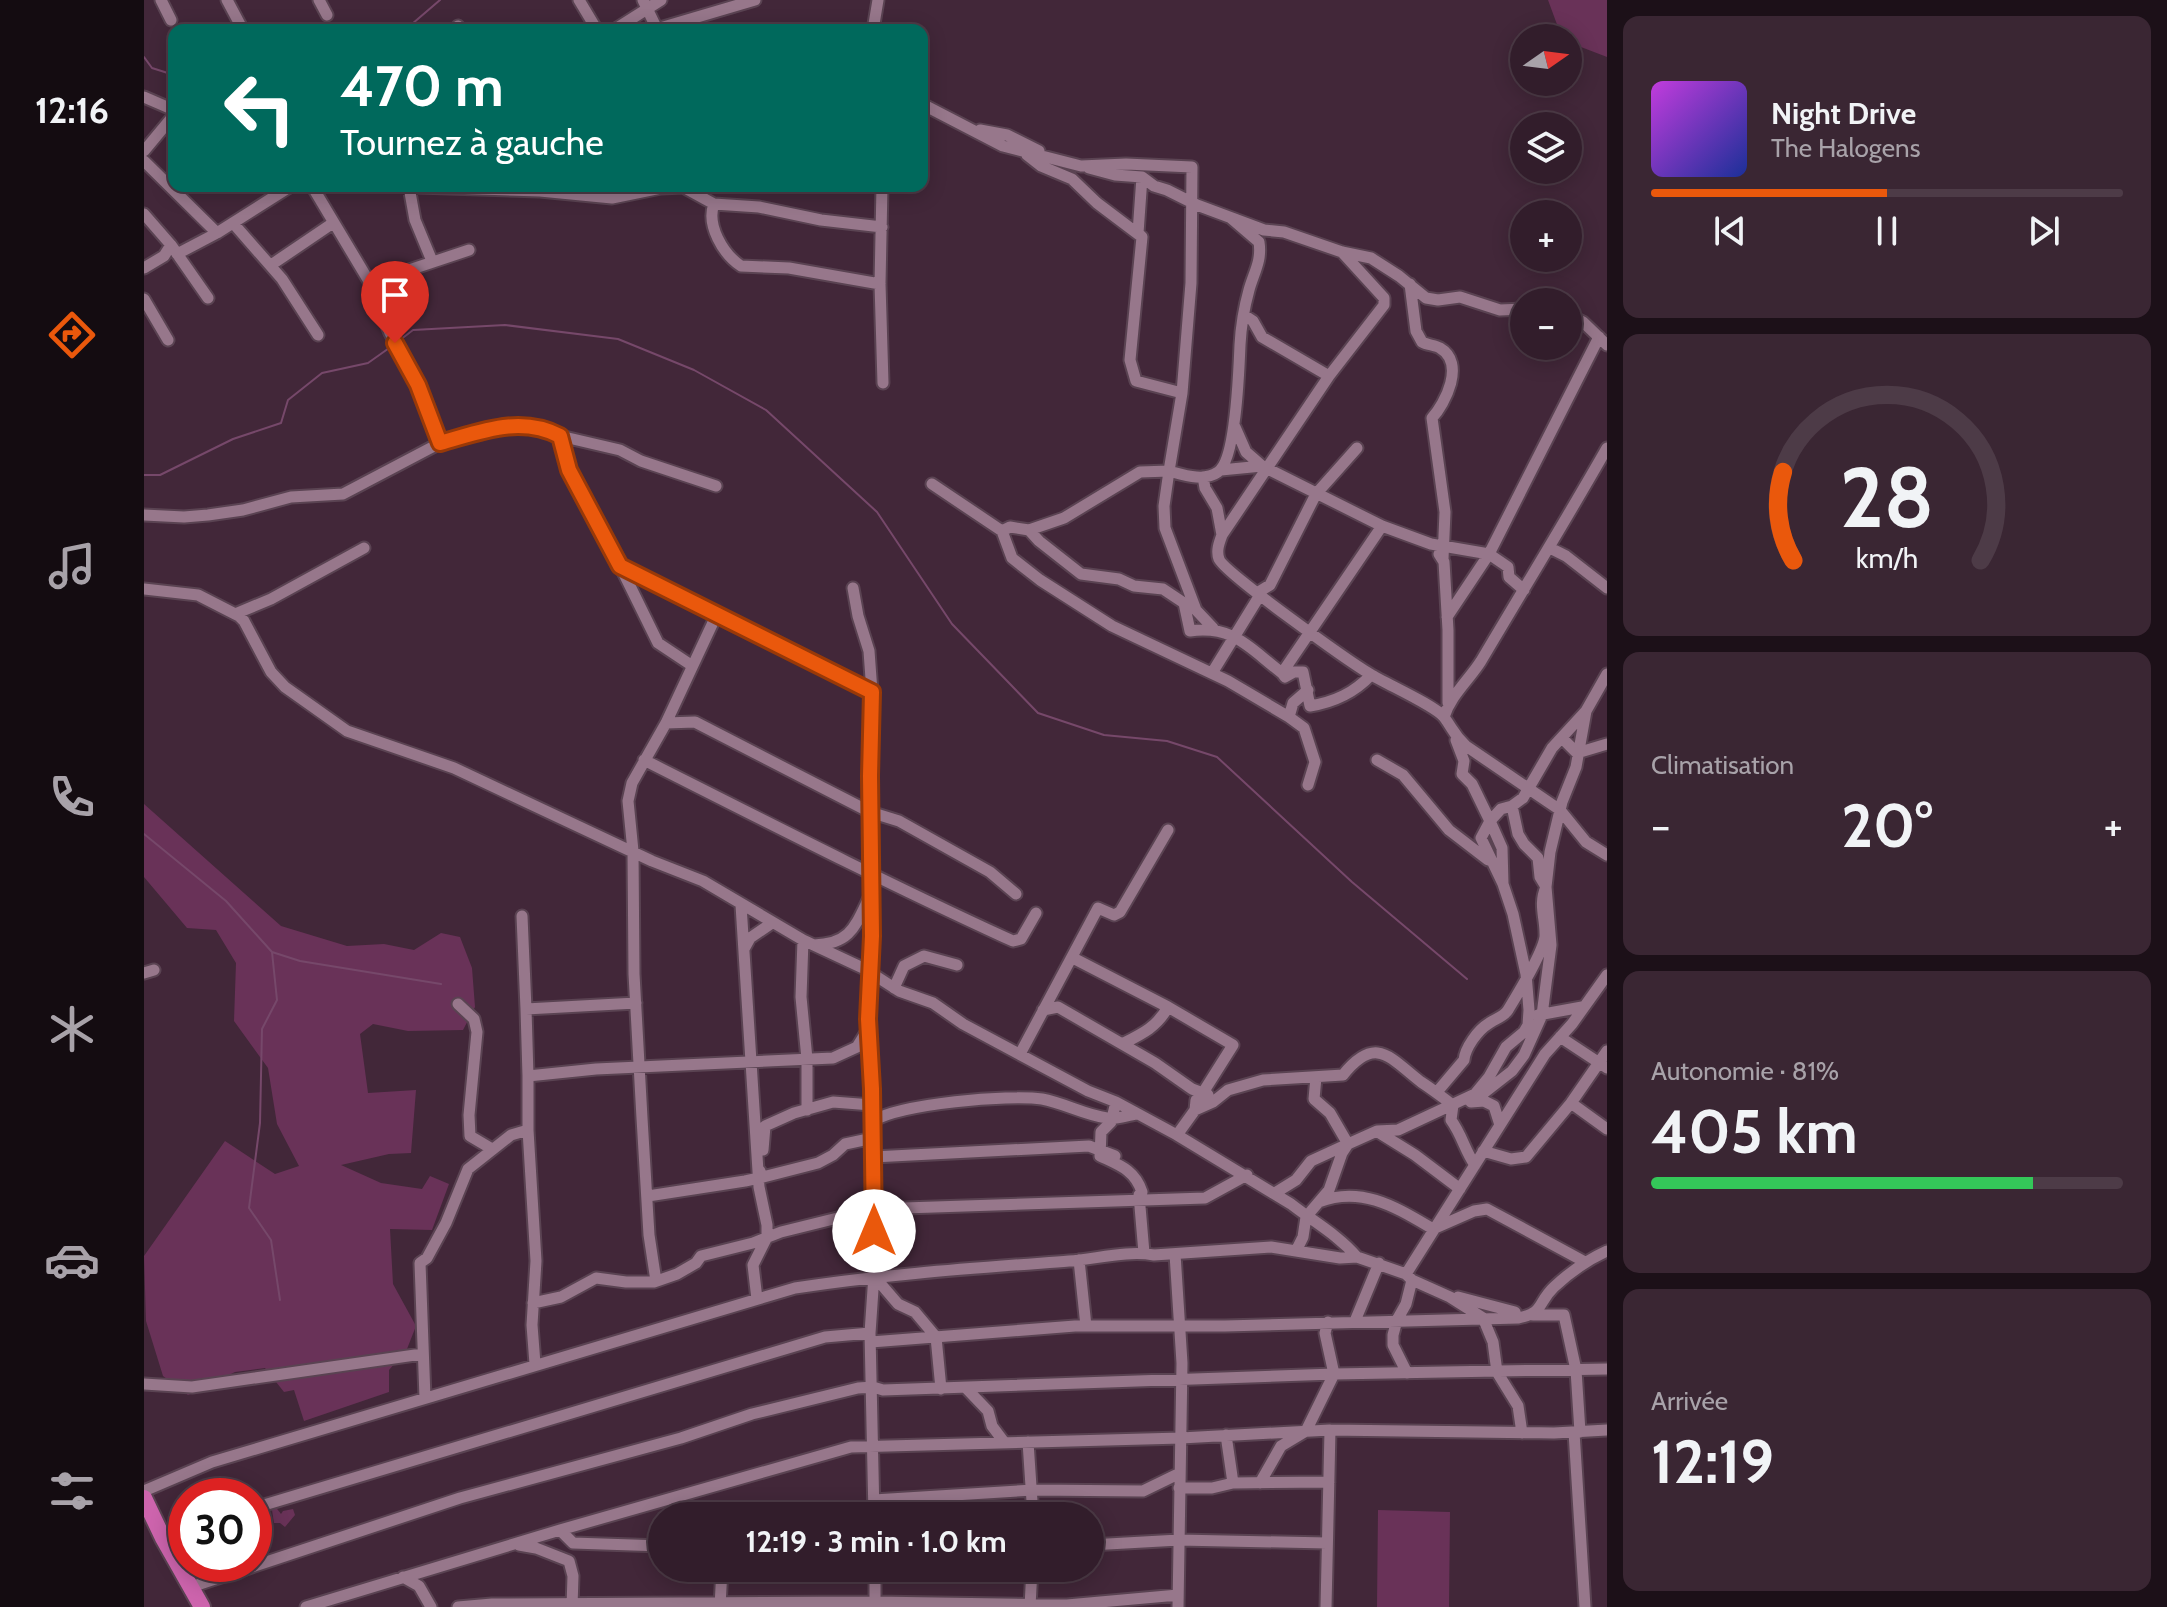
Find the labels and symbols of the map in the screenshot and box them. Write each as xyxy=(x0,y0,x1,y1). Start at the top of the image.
north arrow xyxy=(1510,24,1582,96)
pin xyxy=(361,261,429,343)
position arrow xyxy=(832,1189,916,1273)
speed limit sign: 30 xyxy=(168,1478,272,1582)

